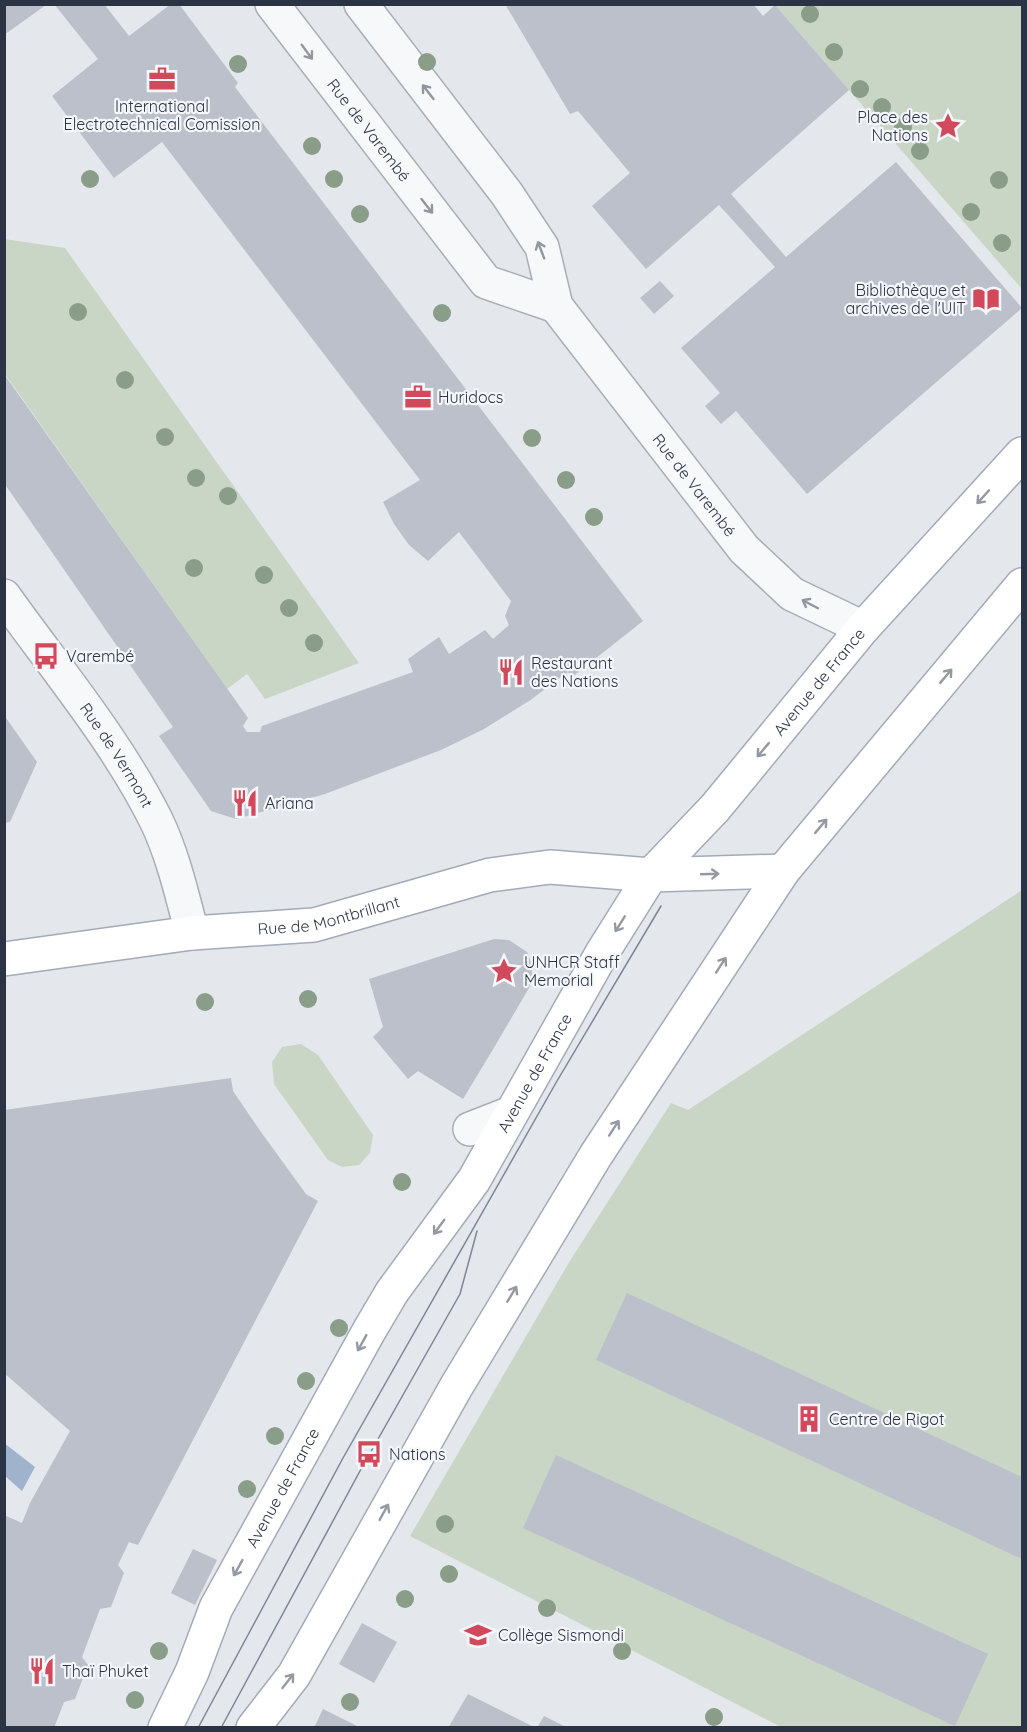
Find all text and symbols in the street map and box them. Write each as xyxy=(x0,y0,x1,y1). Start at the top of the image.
one-way arrow xyxy=(301,43,313,59)
office icon: International Electrotechnical Comission xyxy=(147,64,177,94)
street label: Rue de Varembé xyxy=(323,75,415,185)
one-way arrow xyxy=(422,84,435,100)
place label: International Electrotechnical Comission xyxy=(64,96,260,134)
place label: Place des Nations xyxy=(857,107,928,145)
place icon: Place des Nations xyxy=(933,111,963,141)
one-way arrow xyxy=(420,197,433,213)
one-way arrow xyxy=(535,241,546,260)
place label: Bibliothèque et archives de l'UIT xyxy=(845,280,966,318)
library icon: Bibliothèque et archives de l'UIT xyxy=(971,284,1001,314)
office icon: Huridocs xyxy=(403,382,433,412)
place label: Huridocs xyxy=(438,387,503,407)
street label: Rue de Varembé xyxy=(648,430,740,540)
one-way arrow xyxy=(976,489,990,504)
one-way arrow xyxy=(802,598,819,610)
street label: Avenue de France xyxy=(769,624,869,740)
bus stop icon: Varembé xyxy=(31,641,61,671)
place label: Varembé xyxy=(66,646,134,666)
place label: Restaurant des Nations xyxy=(531,653,618,691)
restaurant icon: Restaurant des Nations xyxy=(496,657,526,687)
one-way arrow xyxy=(939,669,953,684)
street label: Rue de Vermont xyxy=(76,699,158,811)
one-way arrow xyxy=(756,742,769,758)
restaurant icon: Ariana xyxy=(230,788,260,818)
place label: Ariana xyxy=(265,793,314,813)
one-way arrow xyxy=(814,819,828,834)
one-way arrow xyxy=(699,868,719,879)
street label: Rue de Montbrillant xyxy=(257,891,402,939)
one-way arrow xyxy=(614,916,627,933)
place label: UNHCR Staff Memorial xyxy=(524,952,620,990)
place icon: UNHCR Staff Memorial xyxy=(489,956,519,986)
one-way arrow xyxy=(716,957,728,974)
street label: Avenue de France xyxy=(493,1010,576,1136)
one-way arrow xyxy=(608,1120,620,1136)
one-way arrow xyxy=(433,1219,445,1235)
one-way arrow xyxy=(506,1286,518,1303)
one-way arrow xyxy=(356,1333,367,1351)
building icon: Centre de Rigot xyxy=(794,1404,824,1434)
place label: Centre de Rigot xyxy=(829,1409,944,1429)
street label: Avenue de France xyxy=(241,1424,323,1551)
bus stop icon: Nations xyxy=(354,1439,384,1469)
place label: Nations xyxy=(389,1444,446,1464)
one-way arrow xyxy=(379,1503,390,1521)
one-way arrow xyxy=(231,1560,243,1577)
school or university icon: Collège Sismondi xyxy=(463,1620,493,1650)
place label: Collège Sismondi xyxy=(498,1625,624,1645)
restaurant icon: Thaï Phuket xyxy=(27,1656,57,1686)
place label: Thaï Phuket xyxy=(62,1661,149,1681)
one-way arrow xyxy=(282,1674,295,1690)

